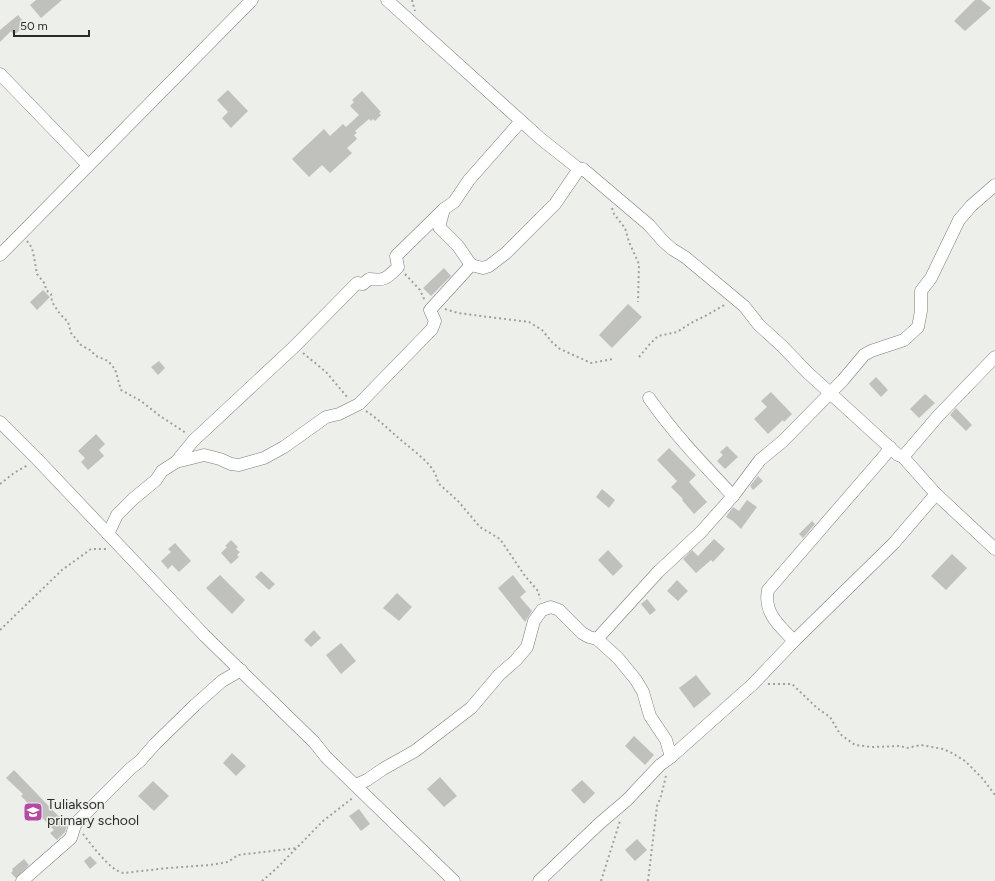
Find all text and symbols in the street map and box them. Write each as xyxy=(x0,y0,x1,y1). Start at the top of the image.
scale bar xyxy=(14,12,89,38)
text: 50 m xyxy=(20,19,48,33)
place label: Tuliakson primary school xyxy=(47,796,139,829)
school or university icon: Tuliakson primary school xyxy=(22,801,44,823)

